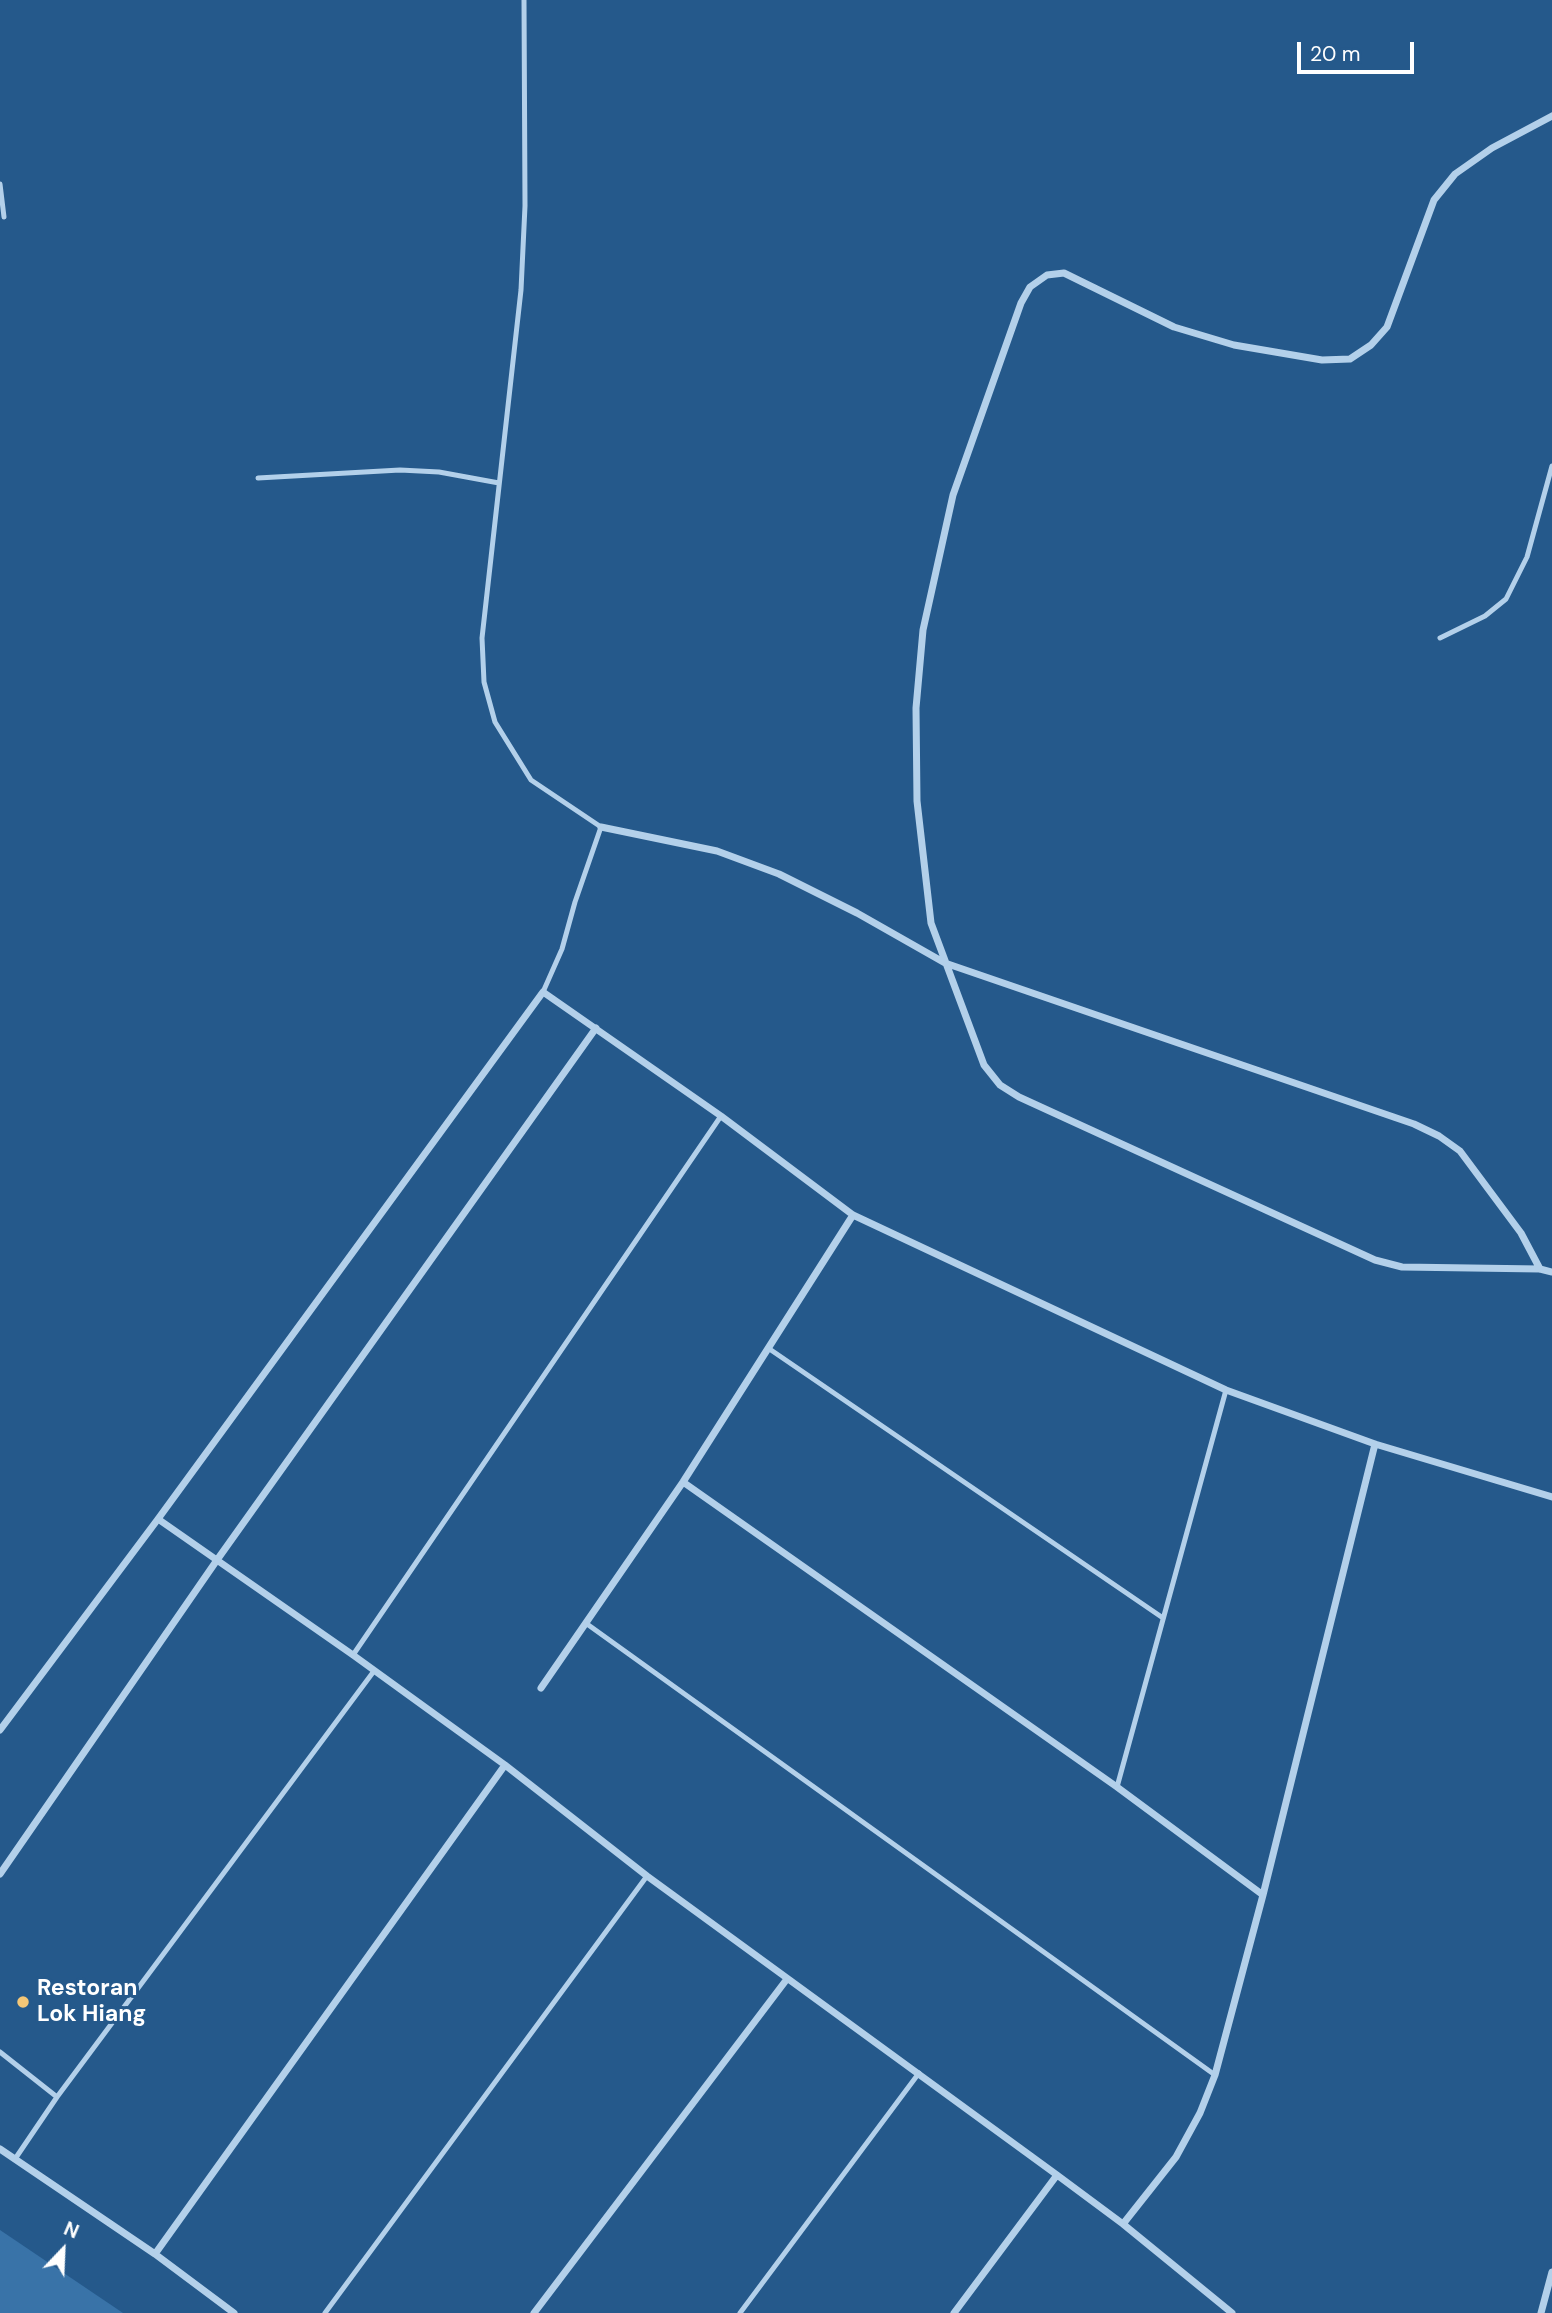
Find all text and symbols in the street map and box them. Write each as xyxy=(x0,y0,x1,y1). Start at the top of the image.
scale bar xyxy=(1300,28,1417,72)
text: 20 m xyxy=(1310,40,1361,68)
place label: Restoran Lok Hiang xyxy=(37,1975,146,2029)
marker: Restoran Lok Hiang xyxy=(15,1994,31,2010)
north arrow xyxy=(28,2215,98,2285)
text: N xyxy=(60,2216,83,2244)

